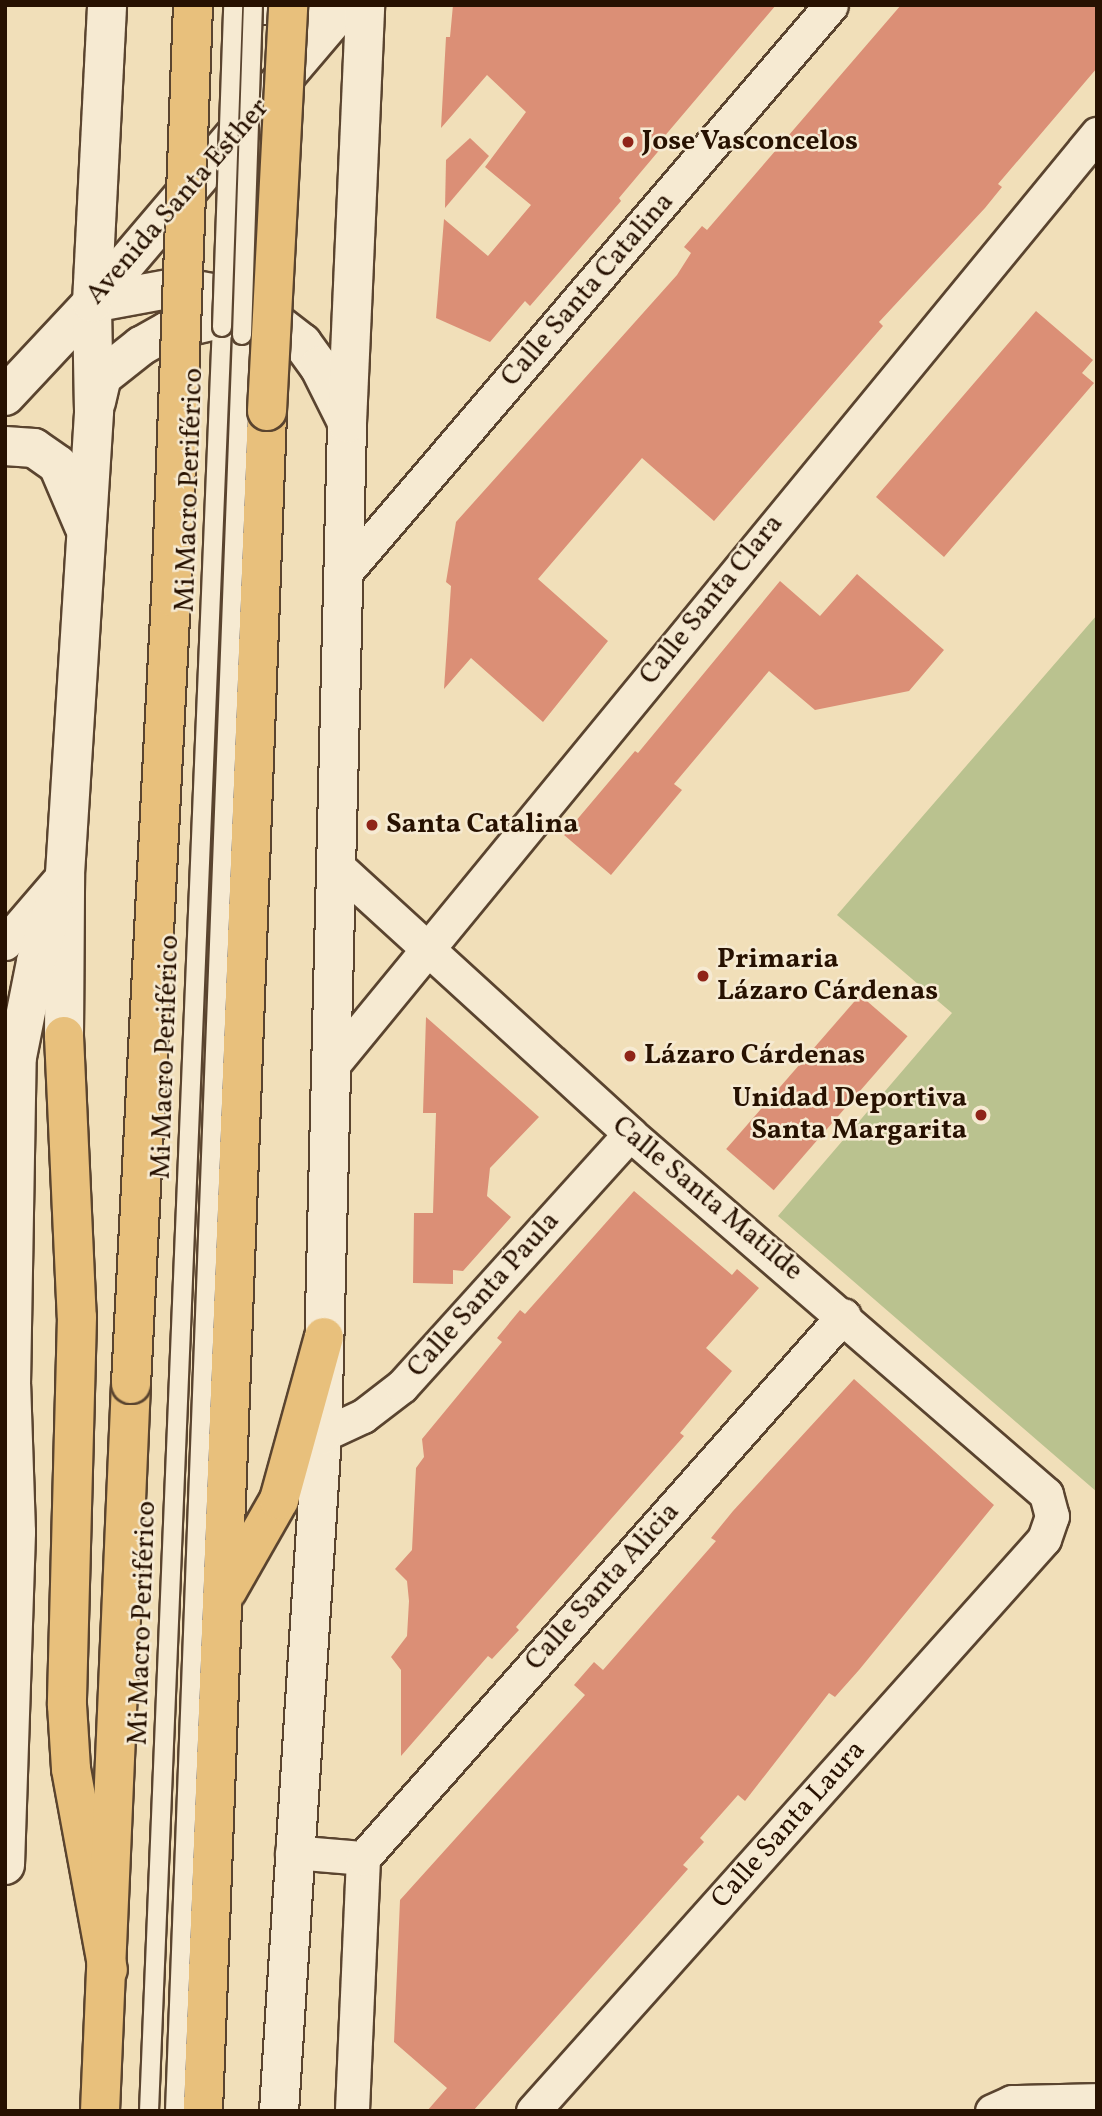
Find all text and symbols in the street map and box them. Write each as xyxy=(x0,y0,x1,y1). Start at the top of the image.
street label: Avenida Santa Esther xyxy=(79,92,277,312)
place label: Jose Vasconcelos xyxy=(642,125,859,159)
marker: Jose Vasconcelos xyxy=(620,134,636,150)
street label: Calle Santa Catalina xyxy=(495,186,681,394)
street label: Mi Macro Periférico xyxy=(169,367,211,613)
street label: Calle Santa Clara xyxy=(633,508,791,692)
place label: Santa Catalina xyxy=(386,808,578,842)
marker: Santa Catalina xyxy=(364,817,380,833)
street label: Mi Macro Periférico xyxy=(145,934,187,1180)
place label: Primaria Lázaro Cárdenas xyxy=(717,943,938,1009)
marker: Primaria Lázaro Cárdenas xyxy=(695,968,711,984)
place label: Lázaro Cárdenas xyxy=(644,1039,865,1073)
marker: Lázaro Cárdenas xyxy=(622,1048,638,1064)
place label: Unidad Deportiva Santa Margarita xyxy=(732,1082,967,1148)
marker: Unidad Deportiva Santa Margarita xyxy=(973,1107,989,1123)
street label: Calle Santa Matilde xyxy=(605,1109,809,1289)
street label: Calle Santa Paula xyxy=(401,1205,567,1385)
street label: Calle Santa Alicia xyxy=(519,1496,687,1678)
street label: Mi Macro Periférico xyxy=(122,1500,164,1746)
street label: Calle Santa Laura xyxy=(705,1734,873,1916)

